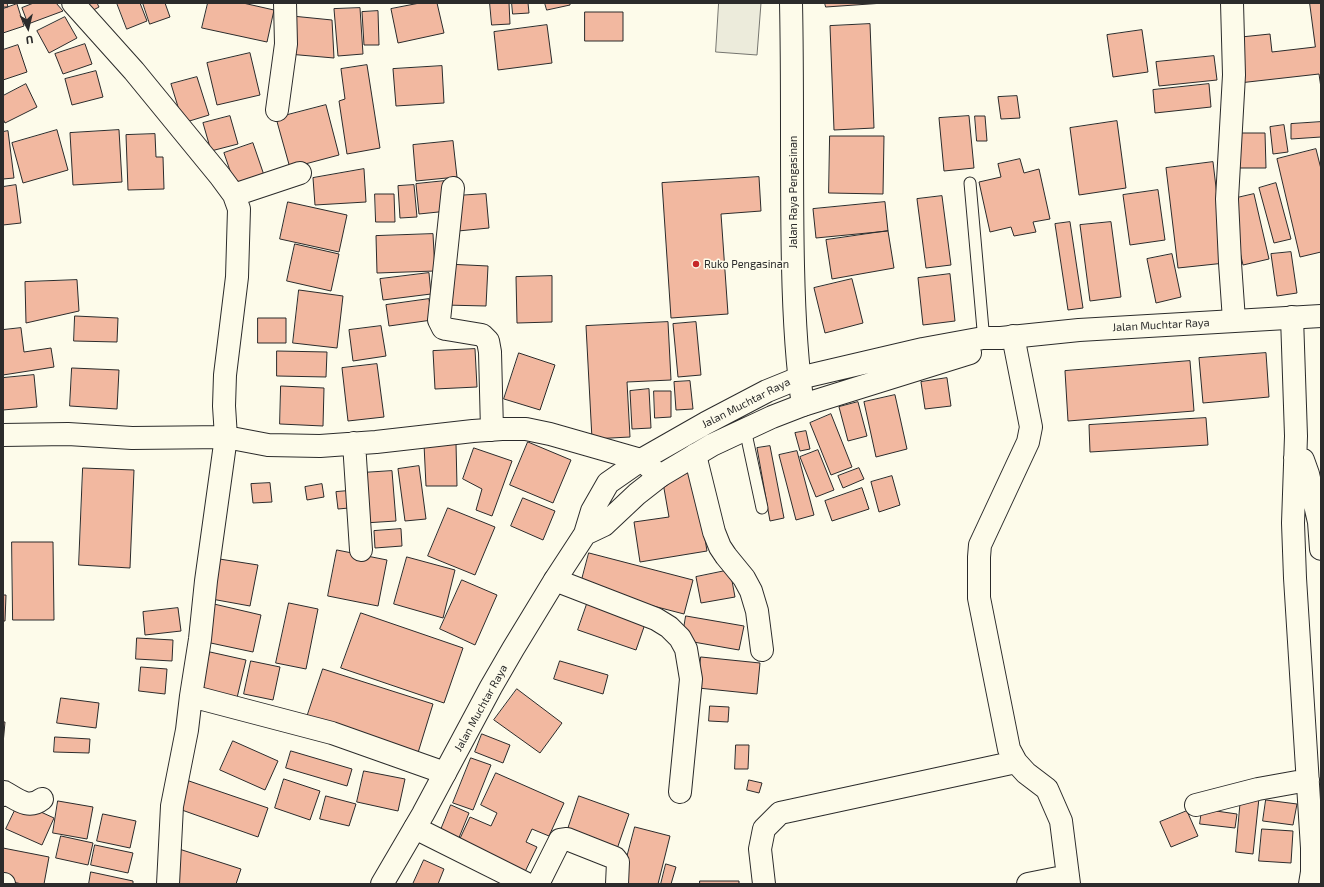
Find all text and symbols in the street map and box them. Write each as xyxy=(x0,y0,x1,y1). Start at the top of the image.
north arrow xyxy=(8,8,48,48)
text: U xyxy=(25,33,34,47)
street label: Jalan Raya Pengasinan xyxy=(786,135,800,249)
place label: Ruko Pengasinan xyxy=(704,257,789,271)
marker: Ruko Pengasinan xyxy=(691,259,701,269)
street label: Jalan Muchtar Raya xyxy=(1112,316,1210,334)
street label: Jalan Muchtar Raya xyxy=(700,375,792,431)
street label: Jalan Muchtar Raya xyxy=(452,662,510,754)

